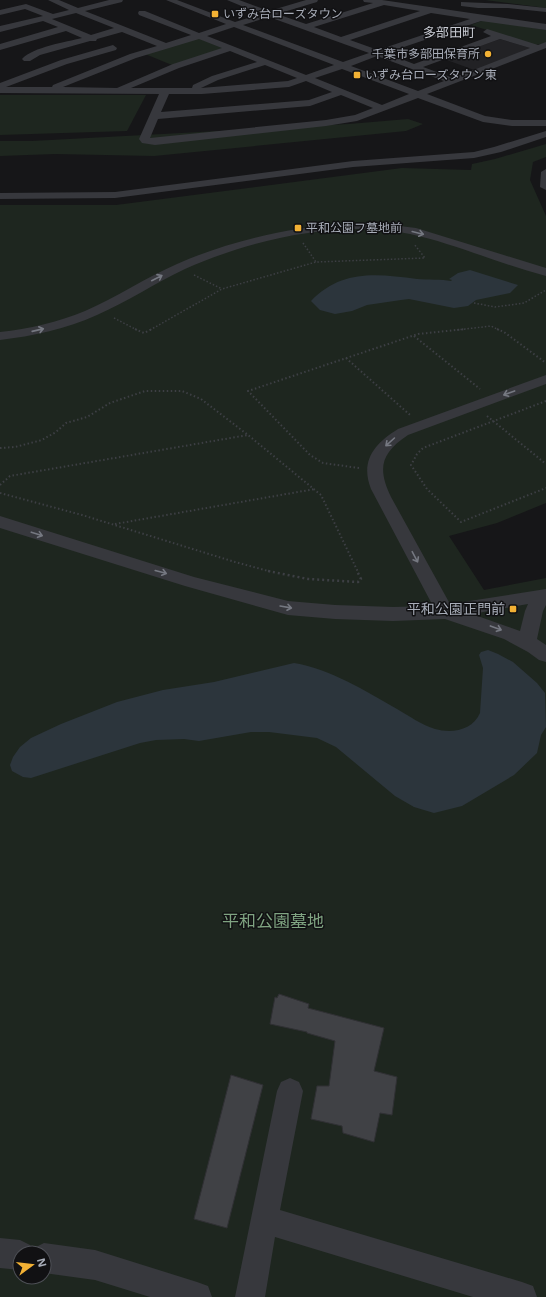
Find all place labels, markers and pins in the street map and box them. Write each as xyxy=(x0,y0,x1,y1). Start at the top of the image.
place label: いずみ台ローズタウン xyxy=(223,5,342,22)
marker: いずみ台ローズタウン xyxy=(210,9,220,19)
place label: 千葉市多部田保育所 xyxy=(372,45,480,62)
marker: 千葉市多部田保育所 xyxy=(483,49,493,59)
place label: いずみ台ローズタウン東 xyxy=(365,66,496,83)
marker: いずみ台ローズタウン東 xyxy=(352,70,362,80)
place label: 平和公園フ墓地前 xyxy=(306,219,402,236)
marker: 平和公園フ墓地前 xyxy=(293,223,303,233)
place label: 平和公園正門前 xyxy=(407,599,505,618)
marker: 平和公園正門前 xyxy=(508,604,518,614)

